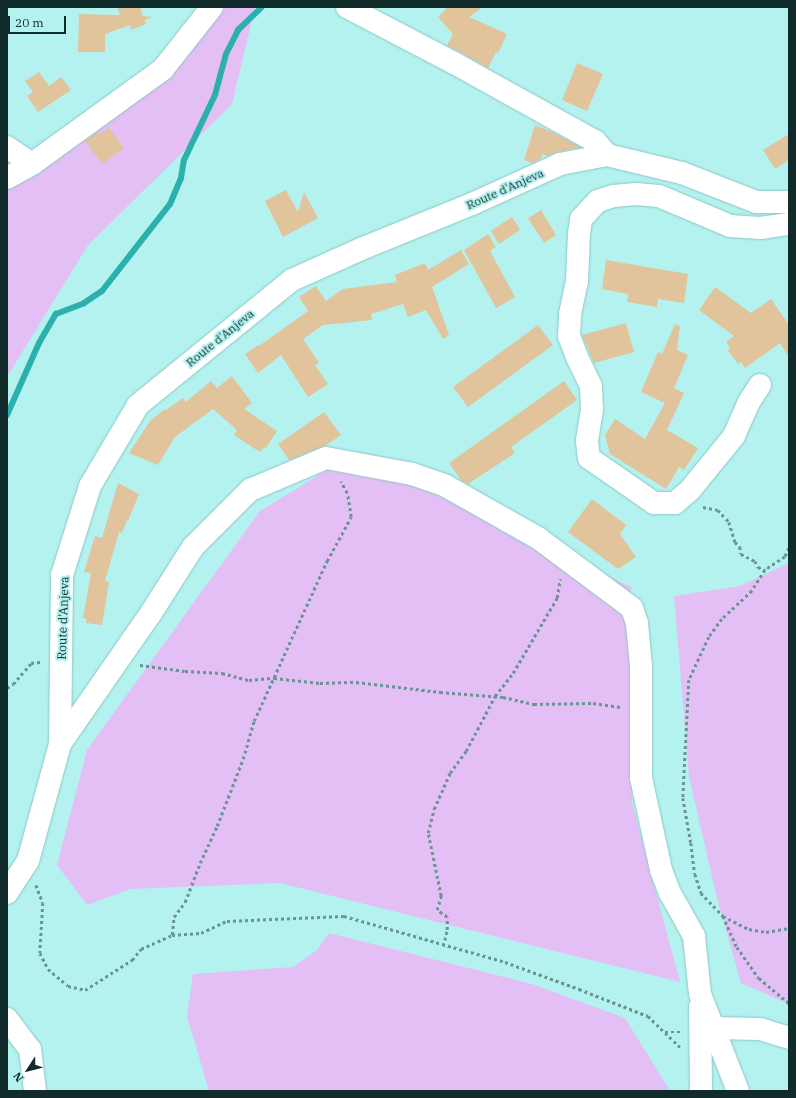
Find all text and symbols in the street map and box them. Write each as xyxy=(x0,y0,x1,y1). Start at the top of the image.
scale bar xyxy=(10,8,68,34)
text: 20 m xyxy=(15,15,44,30)
street label: Route d'Anjeva xyxy=(464,165,546,213)
street label: Route d'Anjeva xyxy=(183,306,257,370)
street label: Route d'Anjeva xyxy=(54,576,72,660)
north arrow xyxy=(8,1050,48,1090)
text: N xyxy=(10,1069,27,1085)

